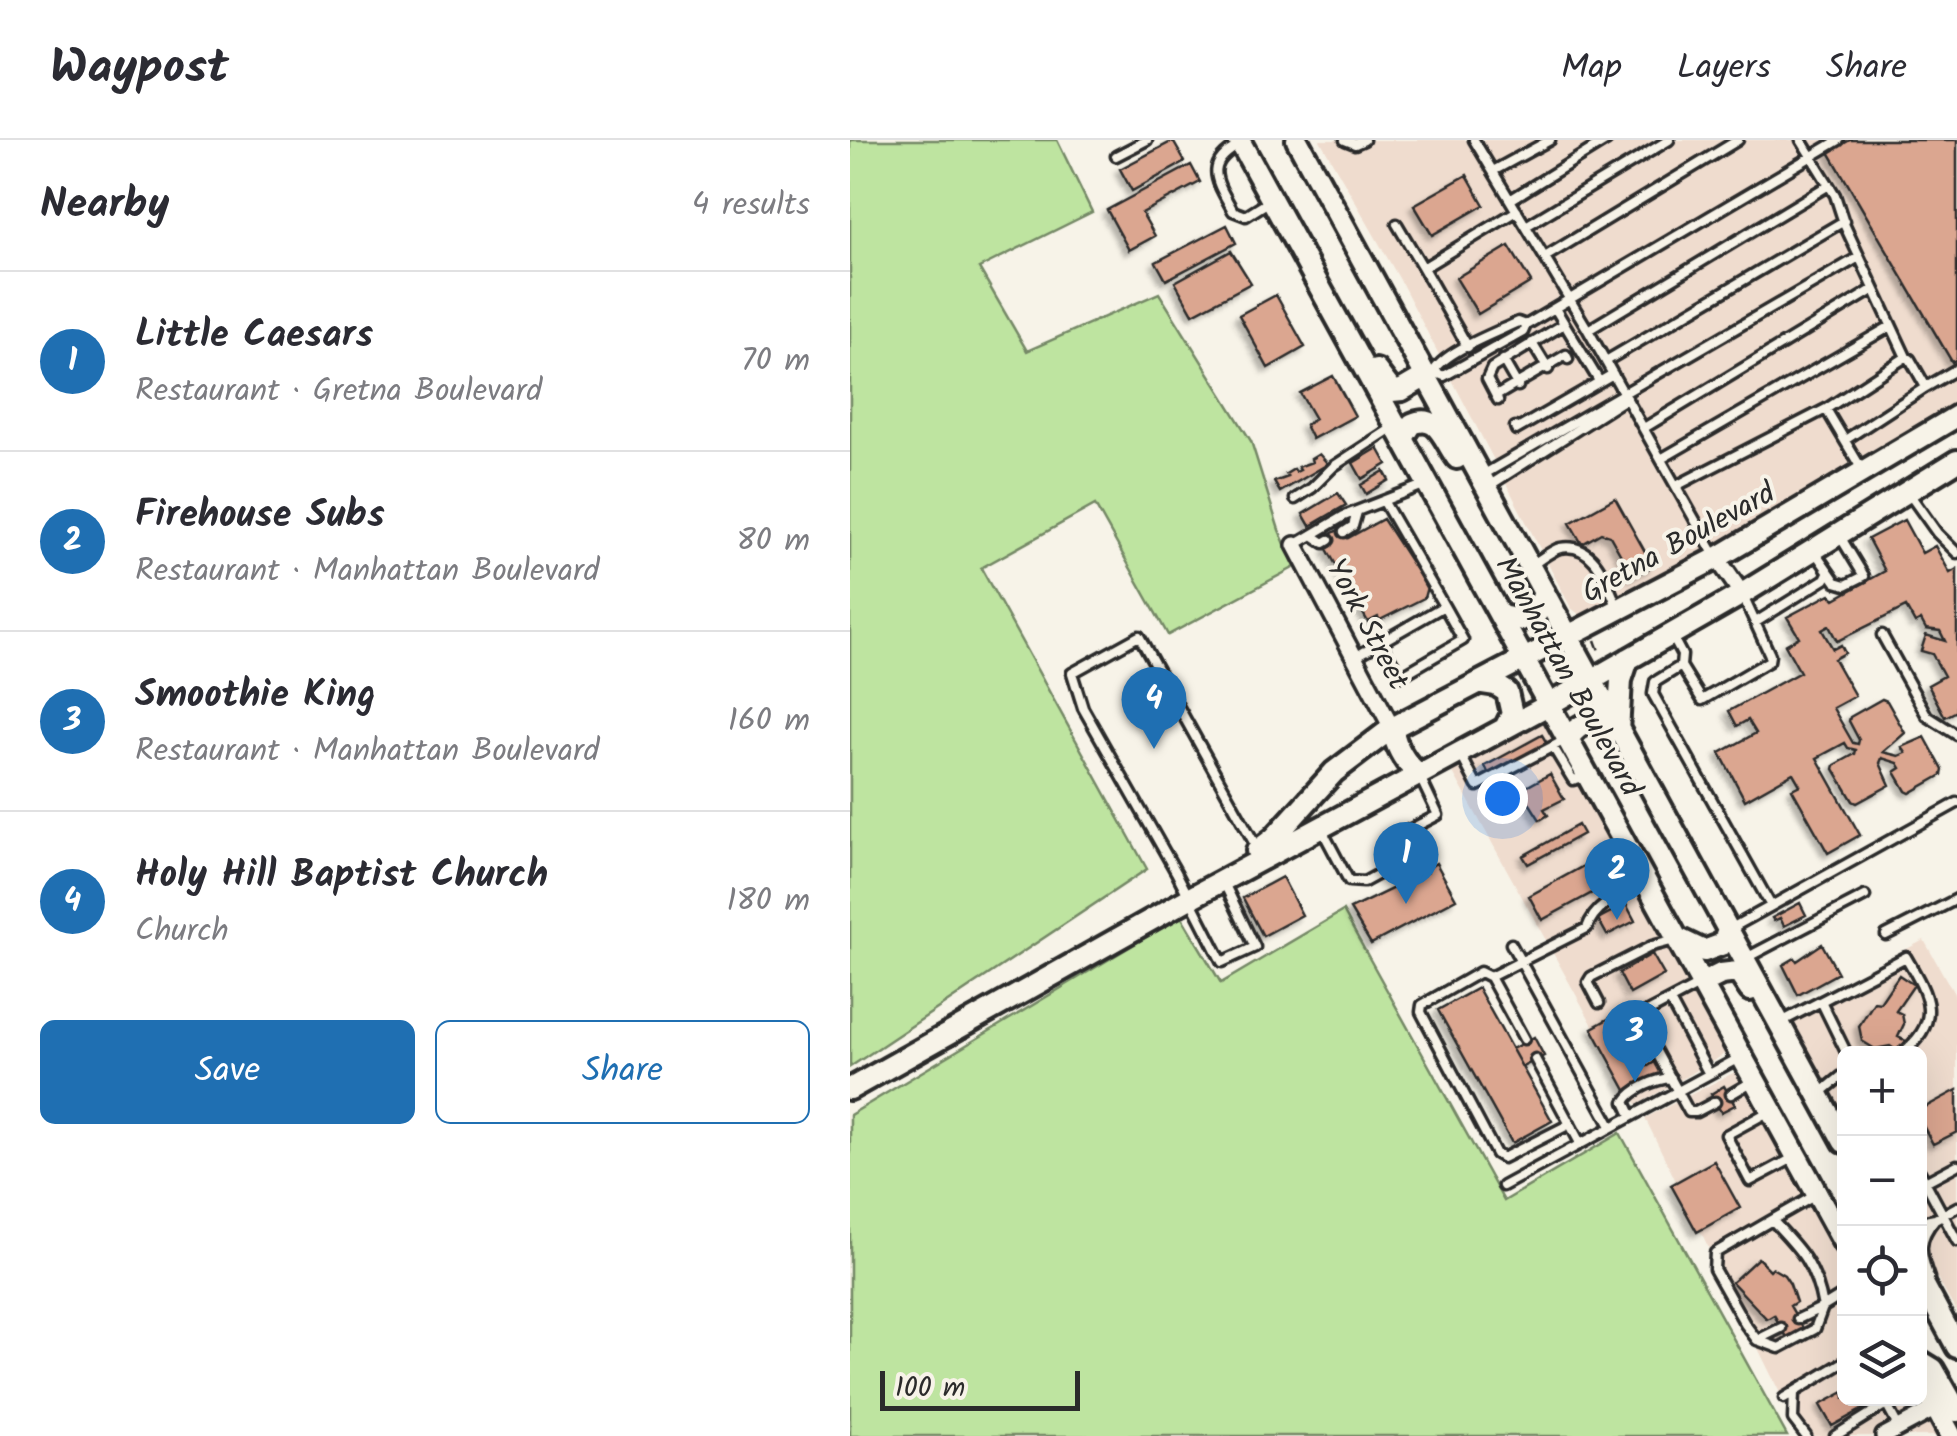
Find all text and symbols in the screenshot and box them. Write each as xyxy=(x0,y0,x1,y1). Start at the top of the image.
text: Waypost xyxy=(50,31,229,107)
text: Map xyxy=(1561,41,1622,97)
text: Layers xyxy=(1677,41,1771,97)
text: Share xyxy=(1826,41,1907,97)
text: Nearby xyxy=(40,172,169,239)
text: 4 results xyxy=(692,180,810,231)
text: Little Caesars xyxy=(135,306,373,366)
text: 1 xyxy=(68,336,77,387)
text: 70 m xyxy=(741,336,810,387)
text: Restaurant · Gretna Boulevard xyxy=(135,366,542,417)
street label: Gretna Boulevard xyxy=(1573,470,1786,617)
text: Firehouse Subs xyxy=(135,486,385,546)
text: 2 xyxy=(63,516,82,567)
text: 80 m xyxy=(736,516,810,567)
text: Restaurant · Manhattan Boulevard xyxy=(135,546,600,597)
street label: Manhattan Boulevard xyxy=(1481,548,1654,807)
street label: York Street xyxy=(1311,551,1421,700)
text: Smoothie King xyxy=(135,666,375,726)
pin: 4 xyxy=(1122,666,1186,749)
text: 3 xyxy=(64,696,81,747)
text: 160 m xyxy=(728,696,810,747)
text: Restaurant · Manhattan Boulevard xyxy=(135,726,600,777)
your location xyxy=(1477,773,1528,824)
pin: 1 xyxy=(1374,822,1438,904)
pin: 2 xyxy=(1584,838,1650,920)
text: Holy Hill Baptist Church xyxy=(135,846,548,906)
text: 4 xyxy=(64,876,81,927)
text: 180 m xyxy=(726,876,810,927)
text: Church xyxy=(135,906,229,957)
pin: 3 xyxy=(1602,1000,1668,1082)
button: Save xyxy=(40,1020,415,1124)
button: Share xyxy=(435,1020,810,1124)
map controls xyxy=(1837,1046,1927,1406)
button: + xyxy=(1837,1046,1927,1136)
button: − xyxy=(1837,1136,1927,1226)
button: locate xyxy=(1837,1226,1927,1316)
button: layers xyxy=(1837,1316,1927,1406)
scale bar xyxy=(880,1366,1080,1410)
text: 100 m xyxy=(895,1366,965,1411)

